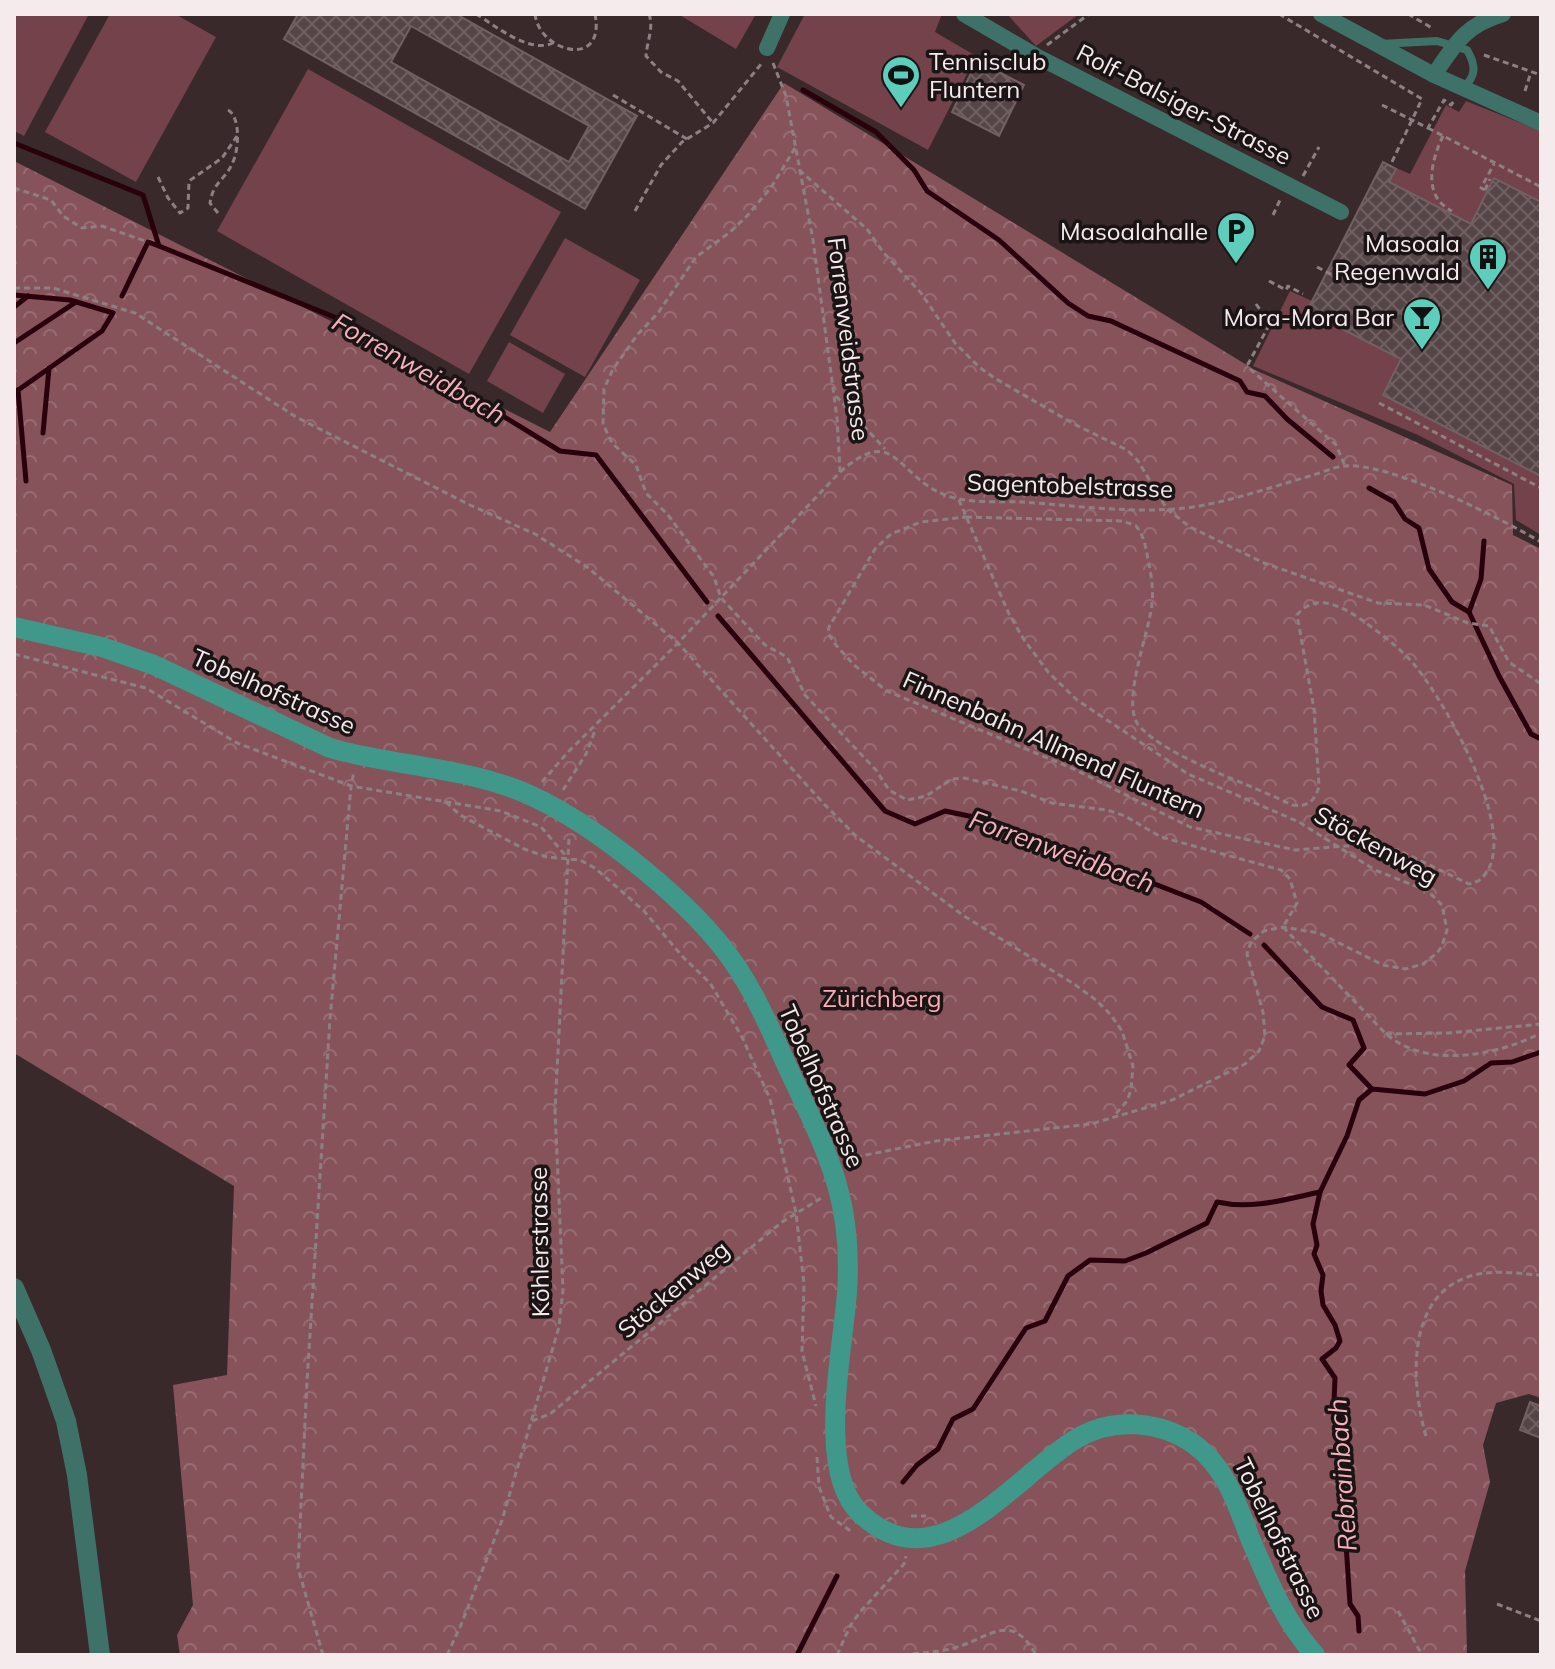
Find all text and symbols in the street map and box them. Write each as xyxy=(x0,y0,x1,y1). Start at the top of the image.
street label: Rolf-Balsiger-Strasse xyxy=(1072,37,1296,171)
place label: Tennisclub Fluntern xyxy=(929,46,1046,104)
sports icon: Tennisclub Fluntern xyxy=(880,54,922,109)
parking icon: Masoalahalle xyxy=(1215,210,1257,265)
place label: Masoalahalle xyxy=(1060,216,1208,246)
place label: Masoala Regenwald xyxy=(1334,228,1460,286)
street label: Forrenweidstrasse xyxy=(822,235,876,443)
building icon: Masoala Regenwald xyxy=(1467,236,1509,291)
bar icon: Mora-Mora Bar xyxy=(1401,296,1443,351)
place label: Mora-Mora Bar xyxy=(1223,302,1394,332)
water label: Forrenweidbach xyxy=(326,305,512,431)
street label: Sagentobelstrasse xyxy=(966,466,1174,504)
street label: Tobelhofstrasse xyxy=(188,642,360,740)
street label: Finnenbahn Allmend Fluntern xyxy=(899,664,1209,824)
street label: Stöckenweg xyxy=(1309,799,1443,891)
water label: Forrenweidbach xyxy=(965,802,1159,900)
park label: Zürichberg xyxy=(823,983,941,1013)
street label: Tobelhofstrasse xyxy=(773,1000,871,1172)
street label: Köhlerstrasse xyxy=(523,1167,555,1317)
street label: Stöckenweg xyxy=(611,1234,735,1344)
water label: Rebrainbach xyxy=(1320,1397,1364,1553)
street label: Tobelhofstrasse xyxy=(1228,1453,1332,1623)

